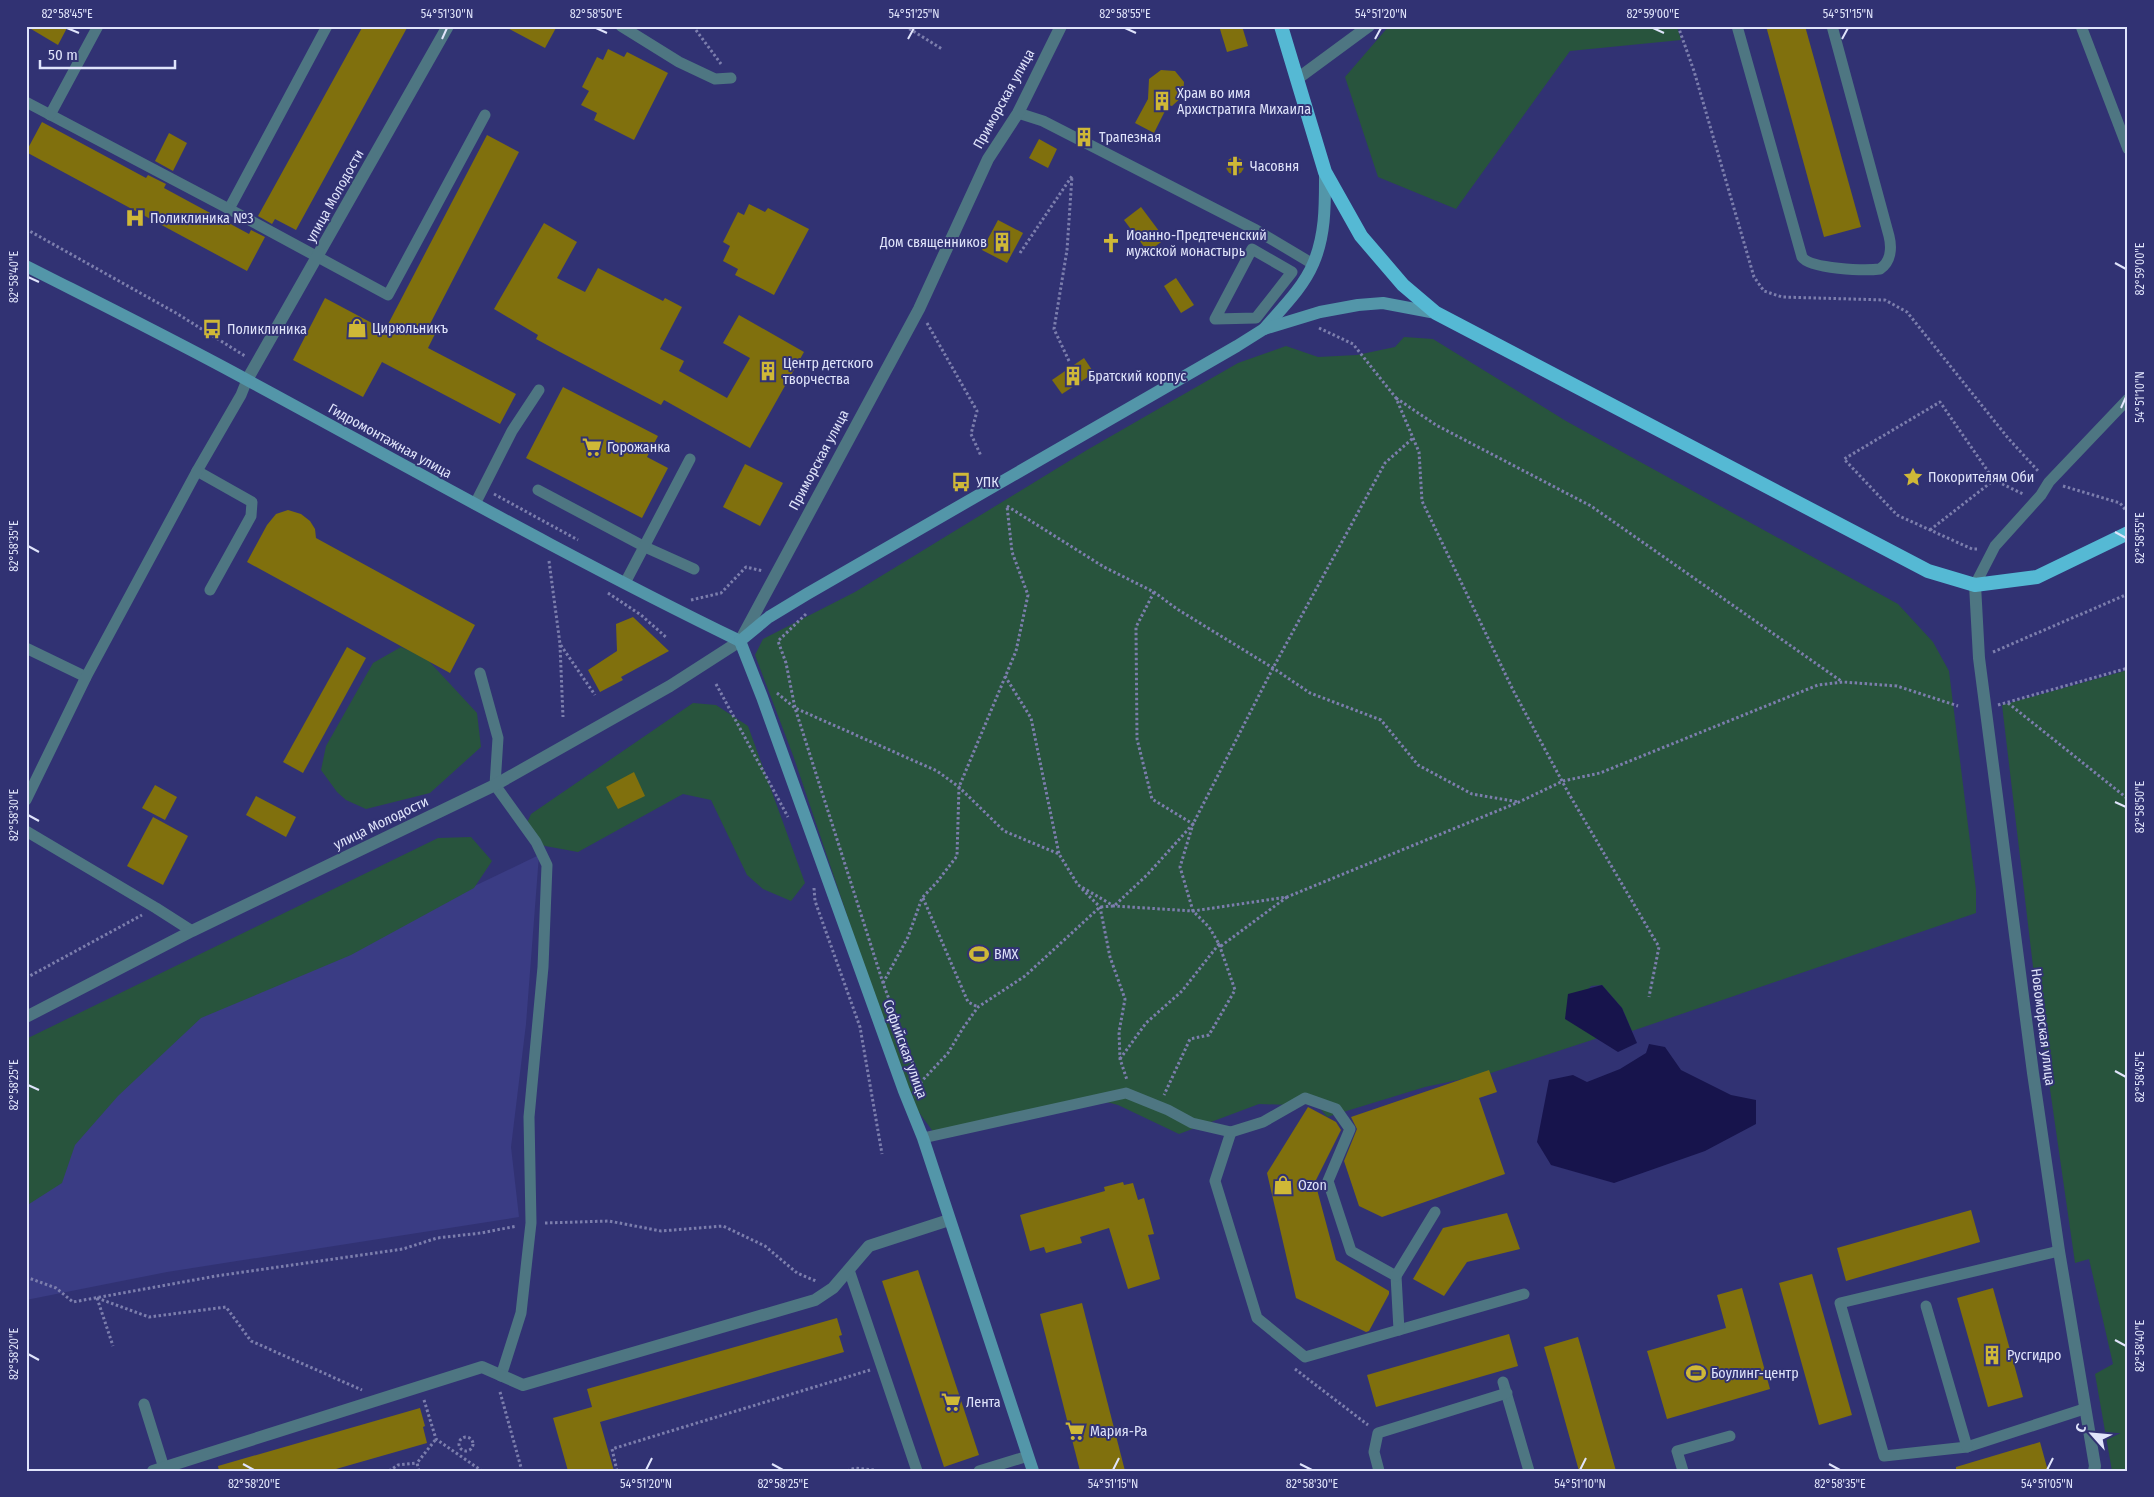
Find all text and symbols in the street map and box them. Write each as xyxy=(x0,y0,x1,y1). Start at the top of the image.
text: 82°58'45"E xyxy=(41,7,93,21)
text: 54°51'30"N xyxy=(421,7,473,21)
text: 82°58'50"E xyxy=(570,7,623,21)
text: 54°51'25"N xyxy=(888,7,940,21)
text: 82°58'55"E xyxy=(1099,7,1151,21)
text: 54°51'20"N xyxy=(1355,7,1407,21)
text: 82°59'00"E xyxy=(1627,7,1680,21)
text: 54°51'15"N xyxy=(1823,7,1873,21)
scale bar xyxy=(40,38,175,70)
text: 50 m xyxy=(48,46,78,64)
street label: Приморская улица xyxy=(970,46,1038,152)
place label: Храм во имя Архистратига Михаила xyxy=(1177,85,1311,118)
building icon: Храм во имя Архистратига Михаила xyxy=(1151,90,1173,112)
building icon: Трапезная xyxy=(1073,126,1095,148)
place label: Трапезная xyxy=(1099,129,1161,146)
street label: улица Молодости xyxy=(302,147,368,245)
church icon: Часовня xyxy=(1224,155,1246,177)
place label: Часовня xyxy=(1250,158,1299,175)
hospital icon: Поликлиника №3 xyxy=(124,207,146,229)
place label: Поликлиника №3 xyxy=(150,210,254,227)
place label: Иоанно-Предтеченский мужской монастырь xyxy=(1126,227,1267,260)
building icon: Дом священников xyxy=(991,231,1013,253)
church icon: Иоанно-Предтеченский мужской монастырь xyxy=(1100,232,1122,254)
place label: Дом священников xyxy=(879,234,987,251)
text: 82°59'00"E xyxy=(2133,242,2147,295)
text: 82°58'40"E xyxy=(7,251,21,303)
shop icon: Цирюльникъ xyxy=(346,317,368,339)
bus stop icon: Поликлиника xyxy=(201,318,223,340)
place label: Цирюльникъ xyxy=(372,320,448,337)
place label: Поликлиника xyxy=(227,321,307,338)
place label: Центр детского творчества xyxy=(783,355,873,388)
building icon: Центр детского творчества xyxy=(757,360,779,382)
building icon: Братский корпус xyxy=(1062,365,1084,387)
place label: Братский корпус xyxy=(1088,368,1186,385)
text: 54°51'10"N xyxy=(2133,371,2147,423)
street label: Гидромонтажная улица xyxy=(325,400,455,482)
street label: Приморская улица xyxy=(785,407,853,513)
supermarket icon: Горожанка xyxy=(581,436,603,458)
place label: Горожанка xyxy=(607,439,671,456)
place icon: Покорителям Оби xyxy=(1902,466,1924,488)
place label: Покорителям Оби xyxy=(1928,469,2034,486)
bus stop icon: УПК xyxy=(950,471,972,493)
place label: УПК xyxy=(975,474,999,491)
text: 82°58'55"E xyxy=(2133,512,2147,564)
text: 82°58'35"E xyxy=(7,520,21,572)
text: 82°58'50"E xyxy=(2133,780,2147,833)
text: 82°58'30"E xyxy=(7,788,21,841)
street label: улица Молодости xyxy=(331,793,431,853)
sports icon: BMX xyxy=(968,943,990,965)
place label: BMX xyxy=(994,946,1019,963)
street label: Новоморская улица xyxy=(2027,967,2059,1087)
street label: Софийская улица xyxy=(879,997,931,1101)
text: 82°58'45"E xyxy=(2133,1051,2147,1103)
text: 82°58'25"E xyxy=(7,1059,21,1111)
shop icon: Ozon xyxy=(1272,1174,1294,1196)
place label: Ozon xyxy=(1298,1177,1327,1194)
text: 82°58'40"E xyxy=(2133,1320,2147,1372)
text: 82°58'20"E xyxy=(7,1328,21,1380)
building icon: Русгидро xyxy=(1981,1344,2003,1366)
place label: Русгидро xyxy=(2007,1347,2061,1364)
sports icon: Боулинг-центр xyxy=(1685,1362,1707,1384)
place label: Боулинг-центр xyxy=(1711,1365,1799,1382)
supermarket icon: Лента xyxy=(940,1391,962,1413)
place label: Лента xyxy=(966,1394,1001,1411)
north arrow xyxy=(2066,1410,2116,1460)
supermarket icon: Мария-Ра xyxy=(1064,1420,1086,1442)
text: С xyxy=(2072,1421,2090,1435)
place label: Мария-Ра xyxy=(1090,1423,1147,1440)
text: 82°58'20"E xyxy=(228,1477,280,1491)
text: 54°51'20"N xyxy=(620,1477,672,1491)
text: 82°58'25"E xyxy=(757,1477,809,1491)
text: 54°51'15"N xyxy=(1088,1477,1138,1491)
text: 82°58'30"E xyxy=(1286,1477,1339,1491)
text: 54°51'10"N xyxy=(1554,1477,1606,1491)
text: 82°58'35"E xyxy=(1814,1477,1866,1491)
text: 54°51'05"N xyxy=(2021,1477,2073,1491)

